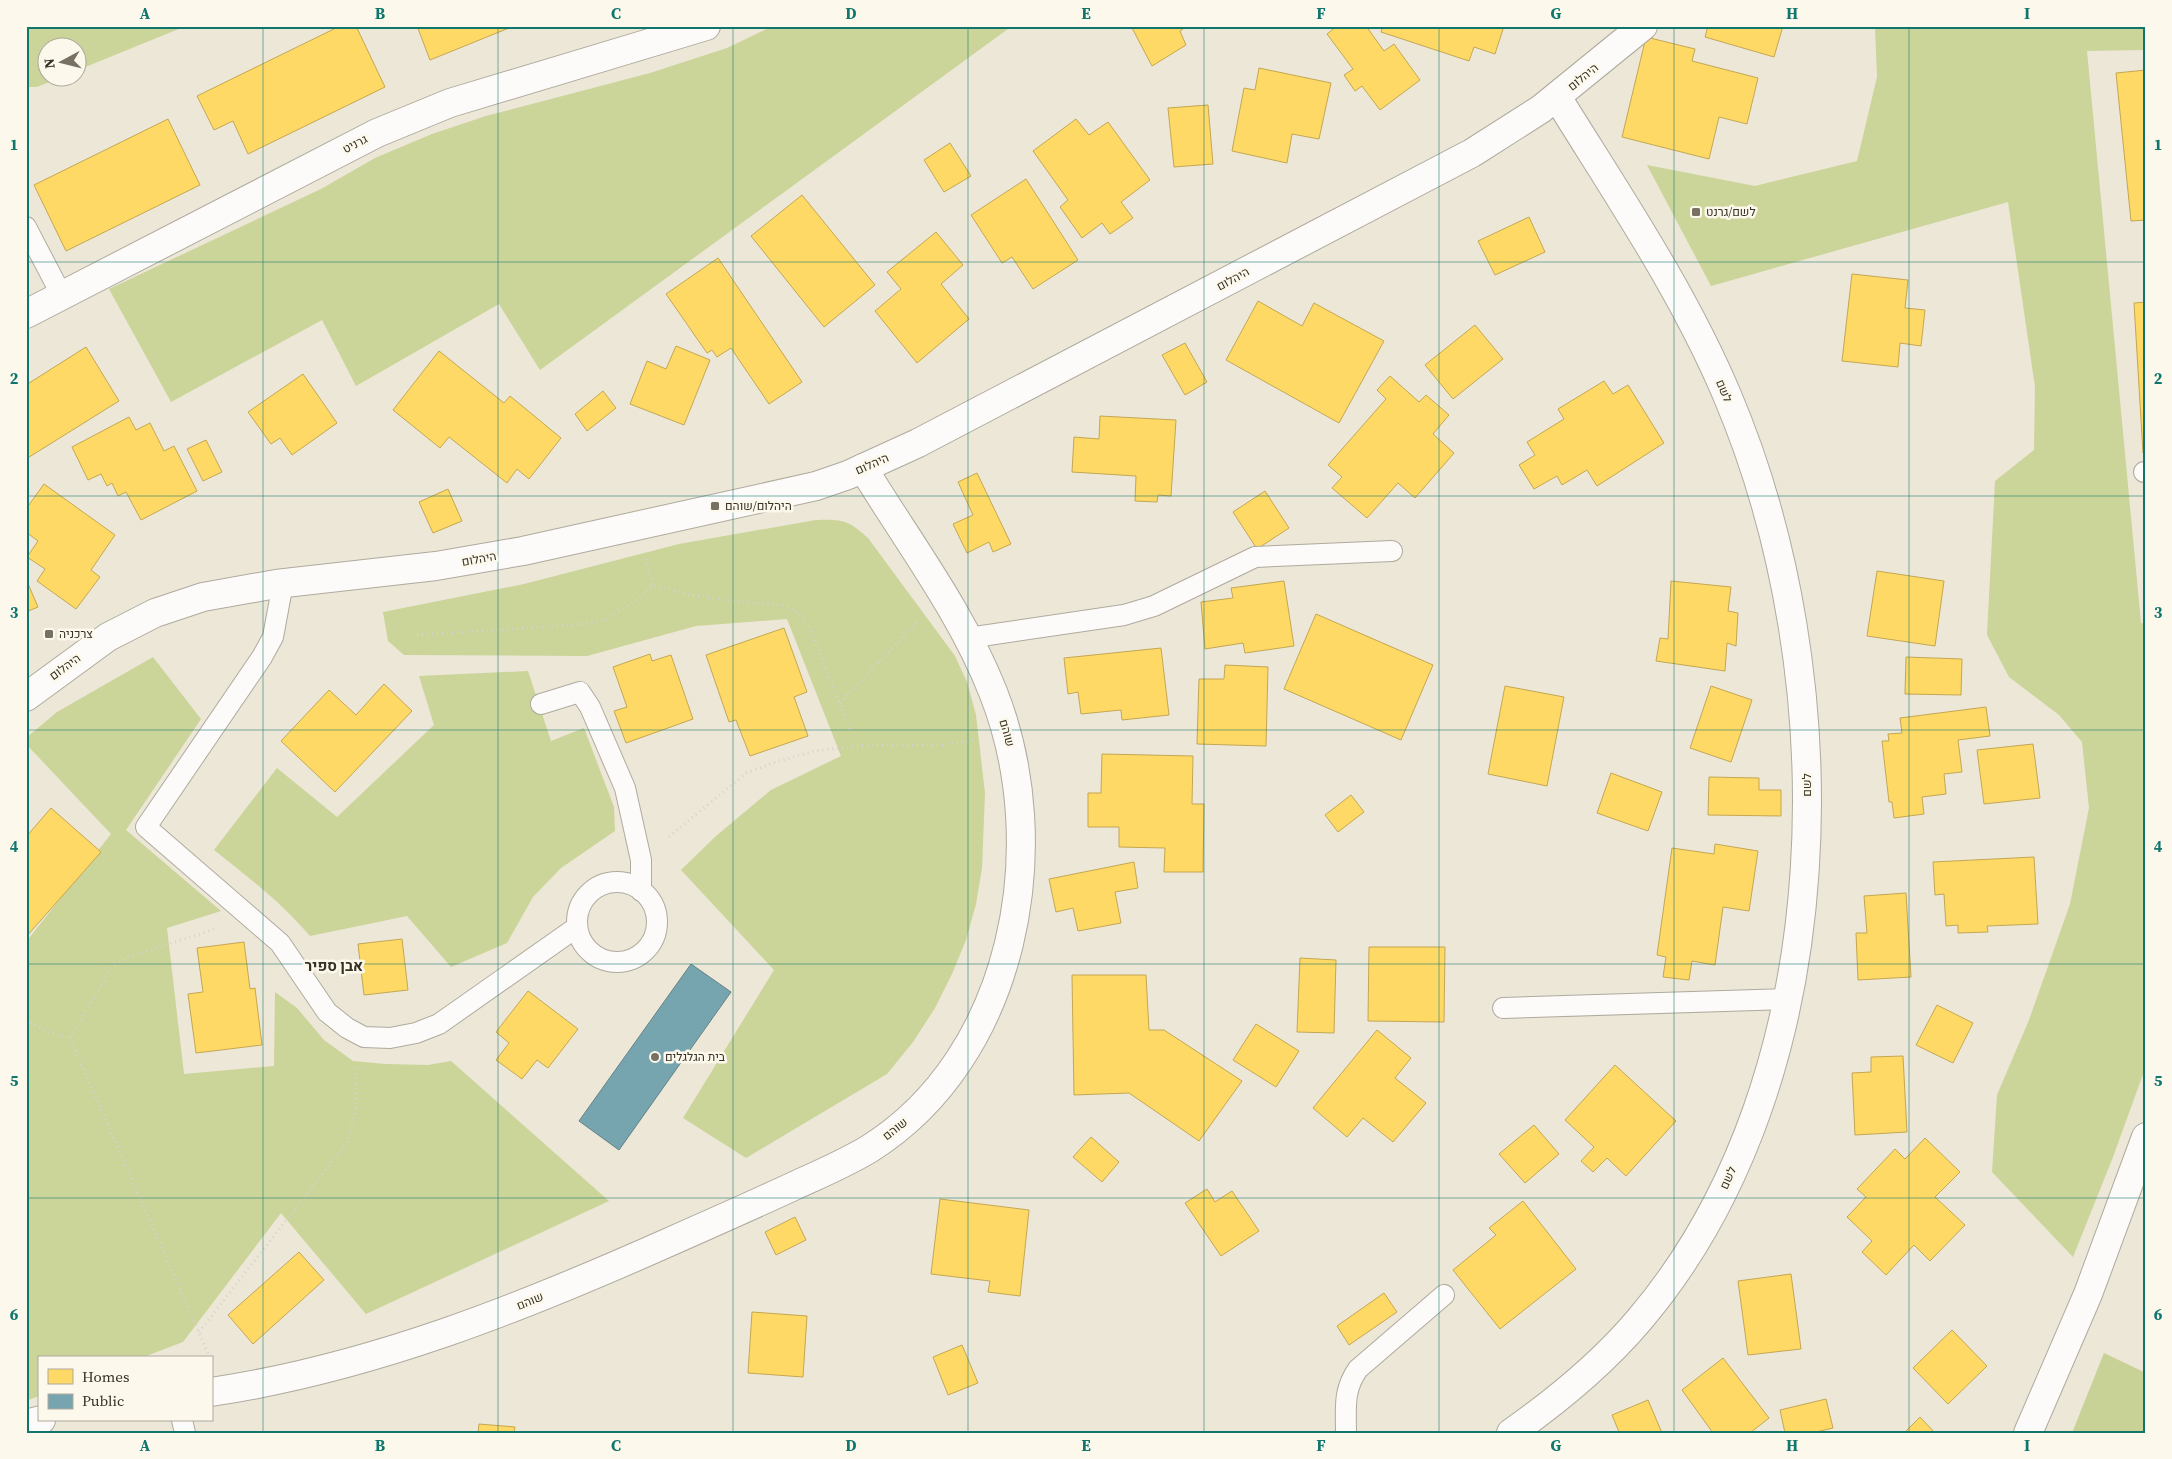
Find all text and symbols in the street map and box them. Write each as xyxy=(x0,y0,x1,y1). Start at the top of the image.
text: A xyxy=(140,2,151,24)
text: B xyxy=(375,2,386,24)
text: C xyxy=(611,2,621,24)
text: D xyxy=(845,2,857,24)
text: E xyxy=(1081,2,1091,24)
text: F xyxy=(1316,2,1326,24)
text: G xyxy=(1551,2,1562,24)
text: H xyxy=(1786,2,1798,24)
text: I xyxy=(2024,2,2030,24)
north arrow xyxy=(38,38,88,88)
text: N xyxy=(39,57,60,70)
street label: היהלום xyxy=(1564,60,1602,94)
street label: גרניט xyxy=(340,131,370,157)
text: 1 xyxy=(10,133,18,155)
text: 1 xyxy=(2154,133,2162,155)
place label: לשם/גרנט xyxy=(1706,204,1756,220)
marker: לשם/גרנט xyxy=(1690,206,1702,218)
street label: היהלום xyxy=(1214,264,1252,294)
text: 2 xyxy=(10,367,19,389)
text: 2 xyxy=(2154,367,2163,389)
street label: לשם xyxy=(1712,377,1736,405)
street label: היהלום xyxy=(853,450,891,478)
place label: היהלום/שוהם xyxy=(725,498,792,514)
marker: היהלום/שוהם xyxy=(709,500,721,512)
street label: היהלום xyxy=(460,548,498,570)
text: 3 xyxy=(10,601,19,623)
text: 3 xyxy=(2154,601,2163,623)
place label: צרכניה xyxy=(59,626,93,642)
marker: צרכניה xyxy=(43,628,55,640)
street label: היהלום xyxy=(46,650,84,684)
street label: שוהם xyxy=(995,717,1019,749)
street label: לשם xyxy=(1799,773,1815,797)
text: 4 xyxy=(10,835,19,857)
text: 4 xyxy=(2154,835,2163,857)
district label: אבן ספיר xyxy=(305,955,363,976)
place label: בית הגלגלים xyxy=(665,1049,726,1065)
marker: בית הגלגלים xyxy=(649,1051,661,1063)
text: 5 xyxy=(10,1069,19,1091)
text: 5 xyxy=(2154,1069,2163,1091)
street label: שוהם xyxy=(879,1114,911,1144)
street label: לשם xyxy=(1716,1164,1740,1192)
street label: שוהם xyxy=(514,1288,546,1314)
text: 6 xyxy=(10,1303,19,1325)
text: 6 xyxy=(2154,1303,2163,1325)
legend xyxy=(38,1356,212,1422)
text: Homes xyxy=(82,1366,129,1387)
text: Public xyxy=(82,1390,124,1411)
text: A xyxy=(140,1434,151,1456)
text: B xyxy=(375,1434,386,1456)
text: C xyxy=(611,1434,621,1456)
text: D xyxy=(845,1434,857,1456)
text: E xyxy=(1081,1434,1091,1456)
text: F xyxy=(1316,1434,1326,1456)
text: G xyxy=(1551,1434,1562,1456)
text: H xyxy=(1786,1434,1798,1456)
text: I xyxy=(2024,1434,2030,1456)

